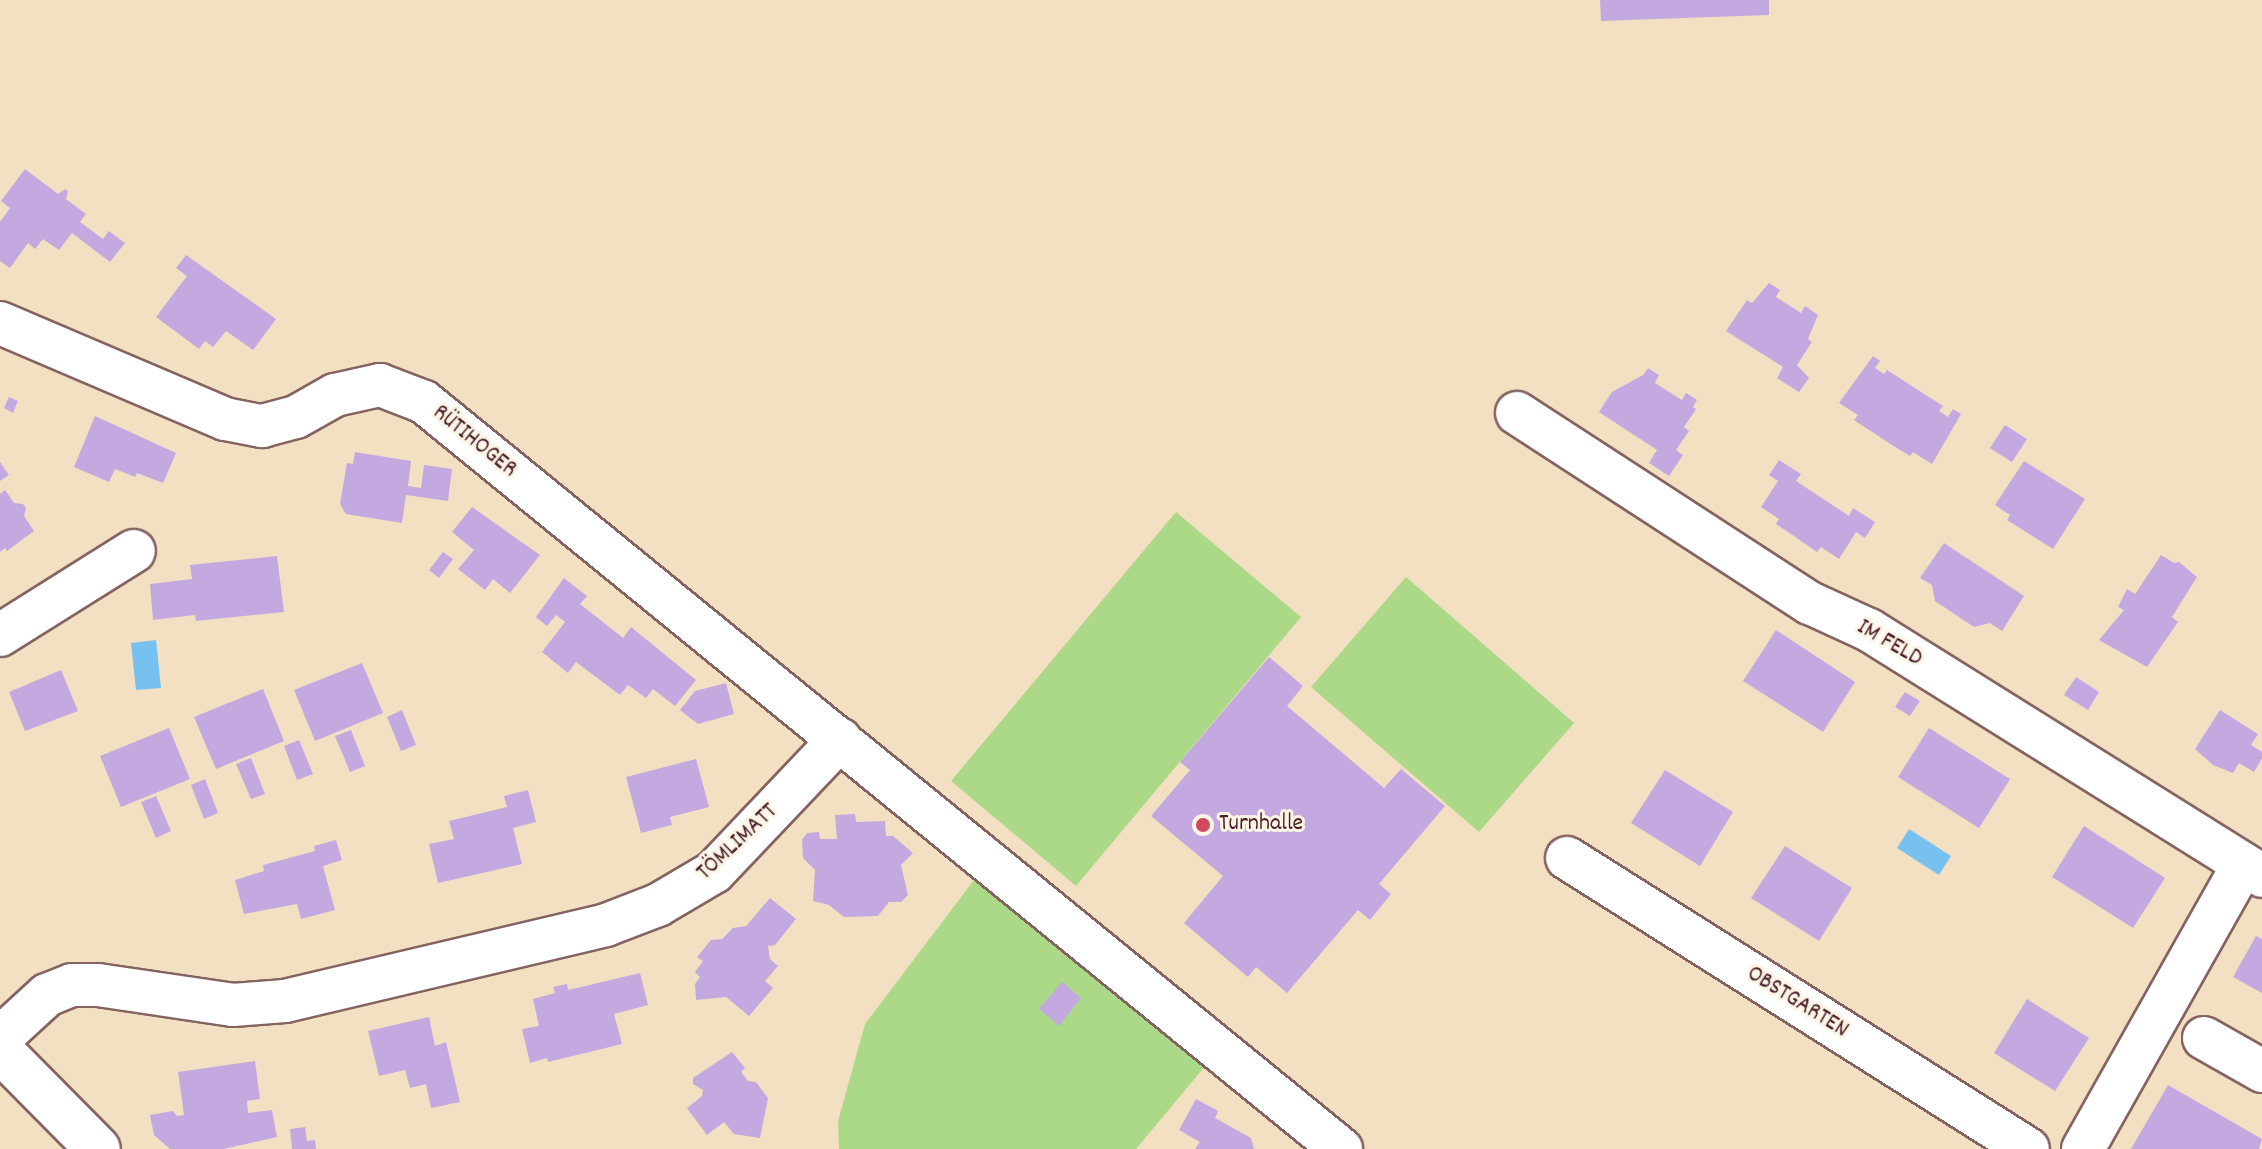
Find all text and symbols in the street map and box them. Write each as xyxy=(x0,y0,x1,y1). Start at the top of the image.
street label: RÜTIHOGER xyxy=(426,399,522,485)
street label: IM FELD xyxy=(1851,614,1927,674)
street label: TÖMLIMATT xyxy=(691,798,785,888)
place label: Turnhalle xyxy=(1219,811,1303,839)
marker: Turnhalle xyxy=(1194,816,1212,834)
street label: OBSTGARTEN xyxy=(1741,960,1853,1046)

